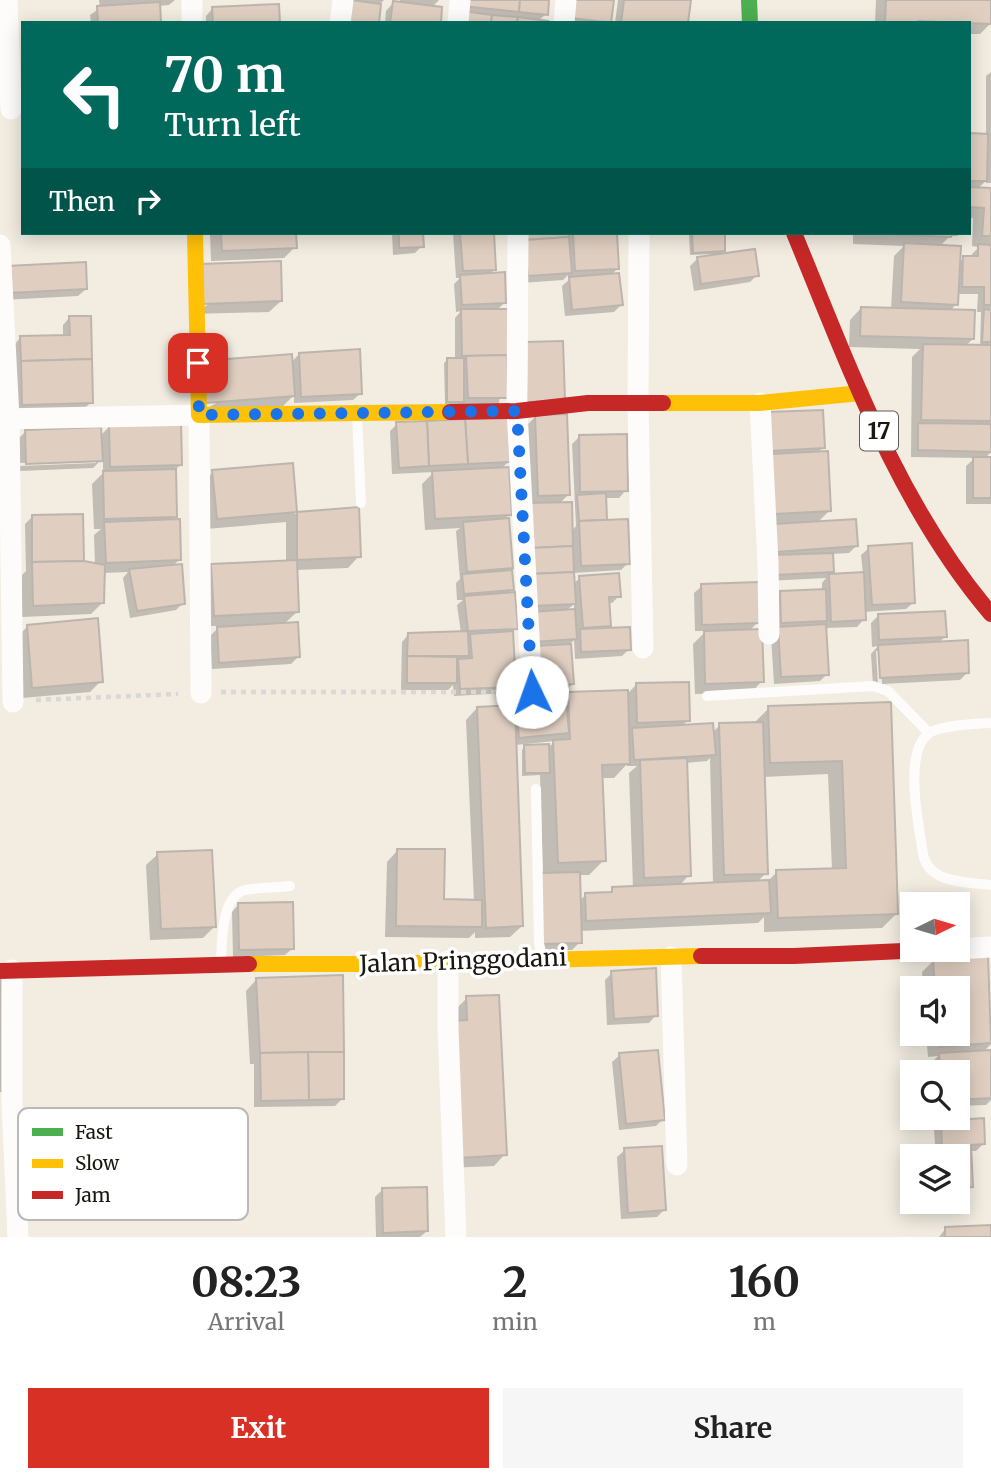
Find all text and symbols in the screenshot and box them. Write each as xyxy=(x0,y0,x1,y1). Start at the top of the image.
text: 70 m xyxy=(164,44,285,105)
icon: left xyxy=(49,49,140,140)
text: Turn left xyxy=(164,105,301,145)
icon: right xyxy=(129,182,167,220)
text: Then xyxy=(49,185,115,218)
pin xyxy=(168,333,228,393)
icon: arrive xyxy=(179,344,217,382)
road number: 17 xyxy=(860,412,898,450)
position arrow xyxy=(495,655,569,729)
north arrow xyxy=(900,892,970,962)
map controls xyxy=(900,892,970,1214)
street label: Jalan Pringgodani xyxy=(358,941,567,980)
button: sound xyxy=(900,976,970,1046)
button: search xyxy=(900,1060,970,1130)
legend xyxy=(18,1108,248,1220)
text: Fast xyxy=(75,1120,113,1144)
button: layers xyxy=(900,1144,970,1214)
text: Slow xyxy=(75,1151,120,1175)
text: Jam xyxy=(74,1183,111,1207)
text: 08:23 xyxy=(191,1256,301,1308)
text: 2 xyxy=(503,1256,527,1308)
text: 160 xyxy=(729,1256,800,1308)
text: Arrival xyxy=(208,1307,285,1336)
text: min xyxy=(492,1307,538,1336)
text: m xyxy=(753,1307,776,1336)
button: Exit xyxy=(28,1388,489,1468)
button: Share xyxy=(503,1388,963,1468)

